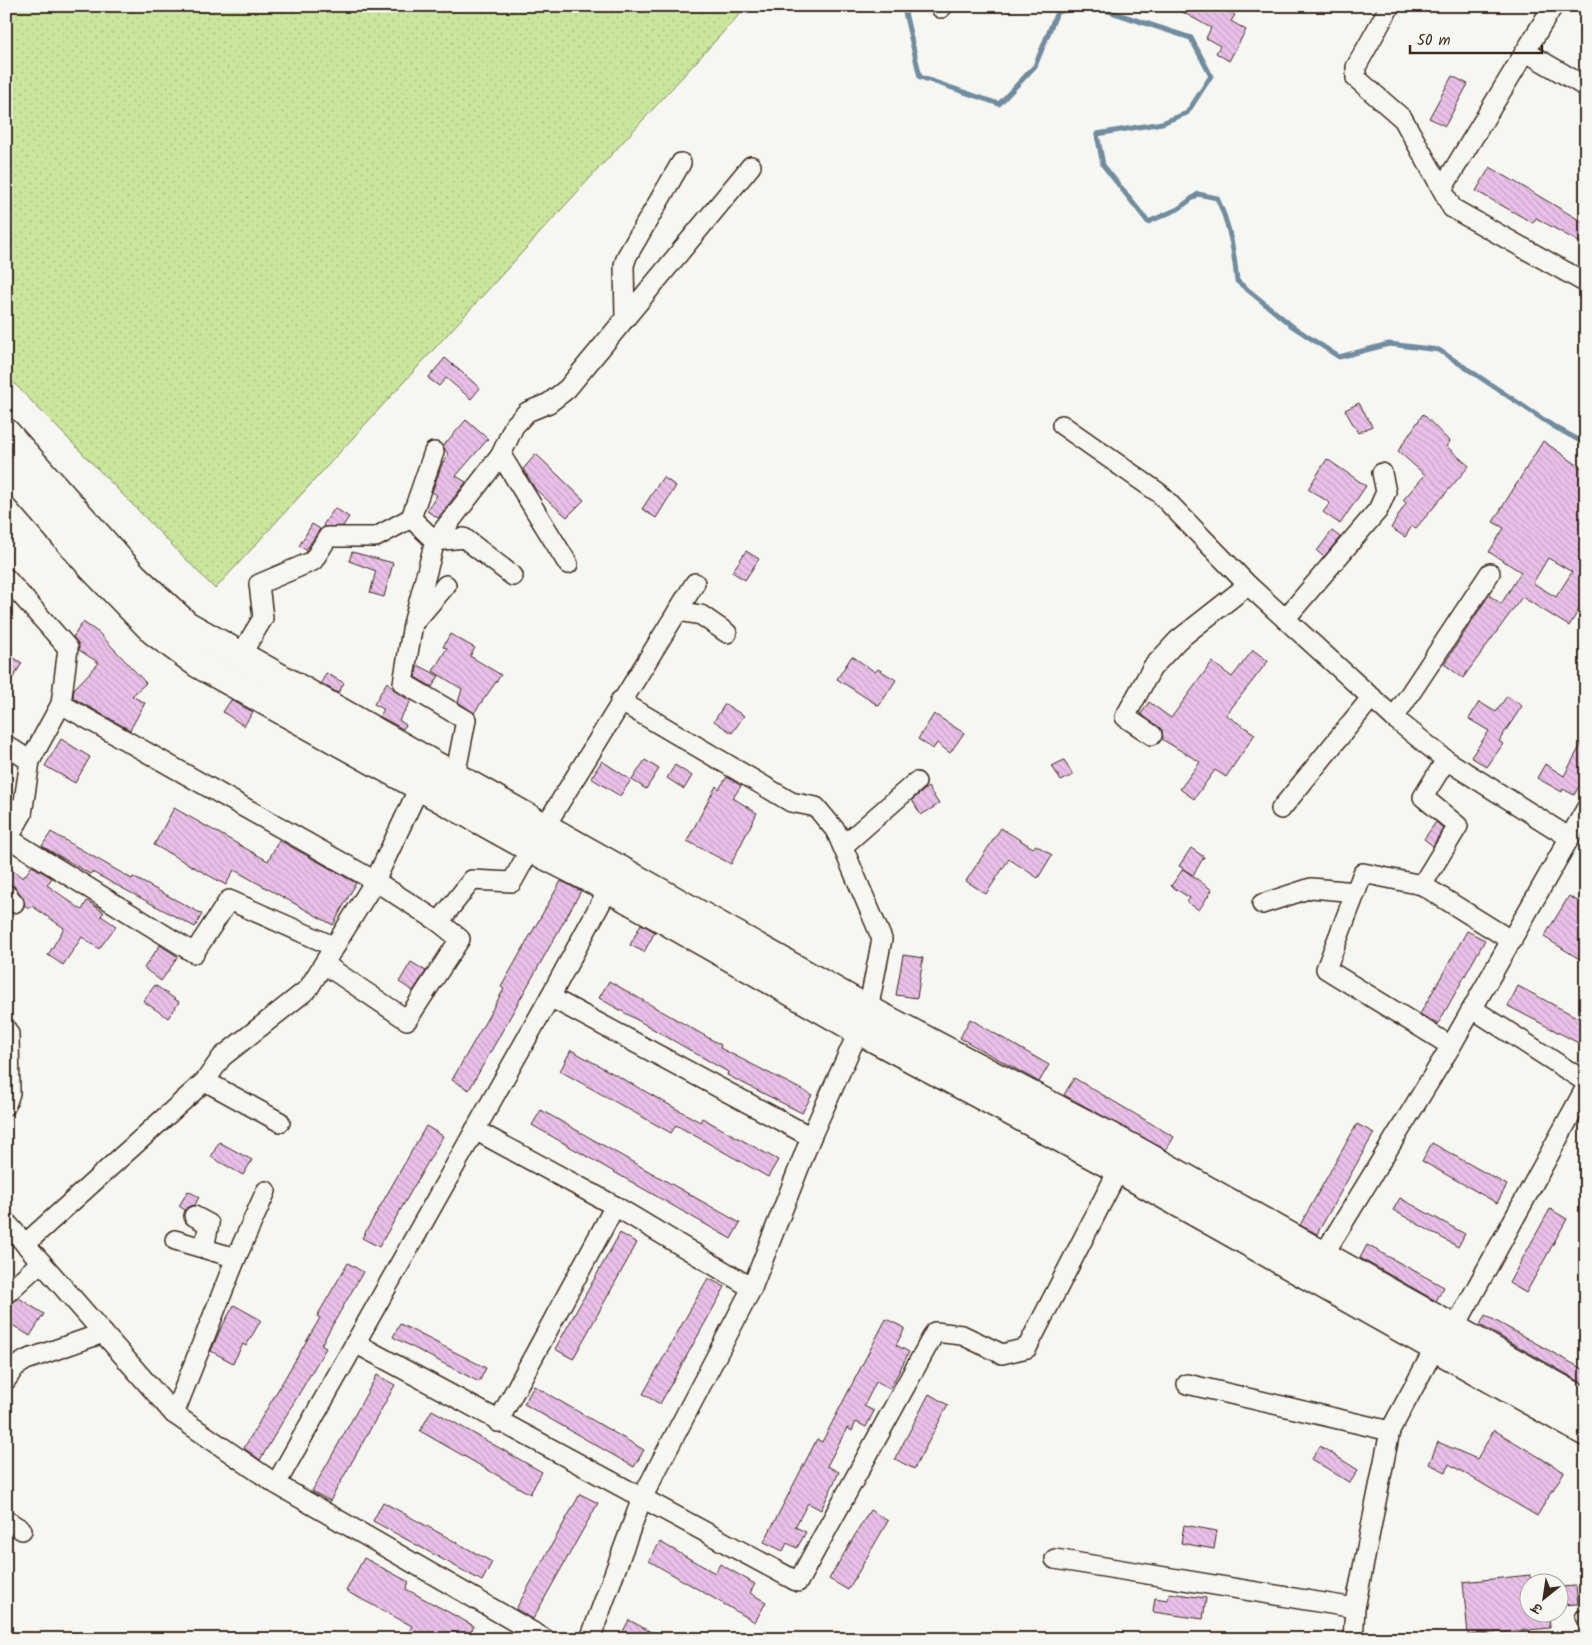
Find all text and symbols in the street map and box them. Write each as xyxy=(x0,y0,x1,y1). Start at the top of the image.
scale bar xyxy=(1410,22,1542,54)
text: 50 m xyxy=(1417,29,1451,53)
north arrow xyxy=(1520,1572,1570,1622)
text: उ xyxy=(1526,1595,1547,1620)

